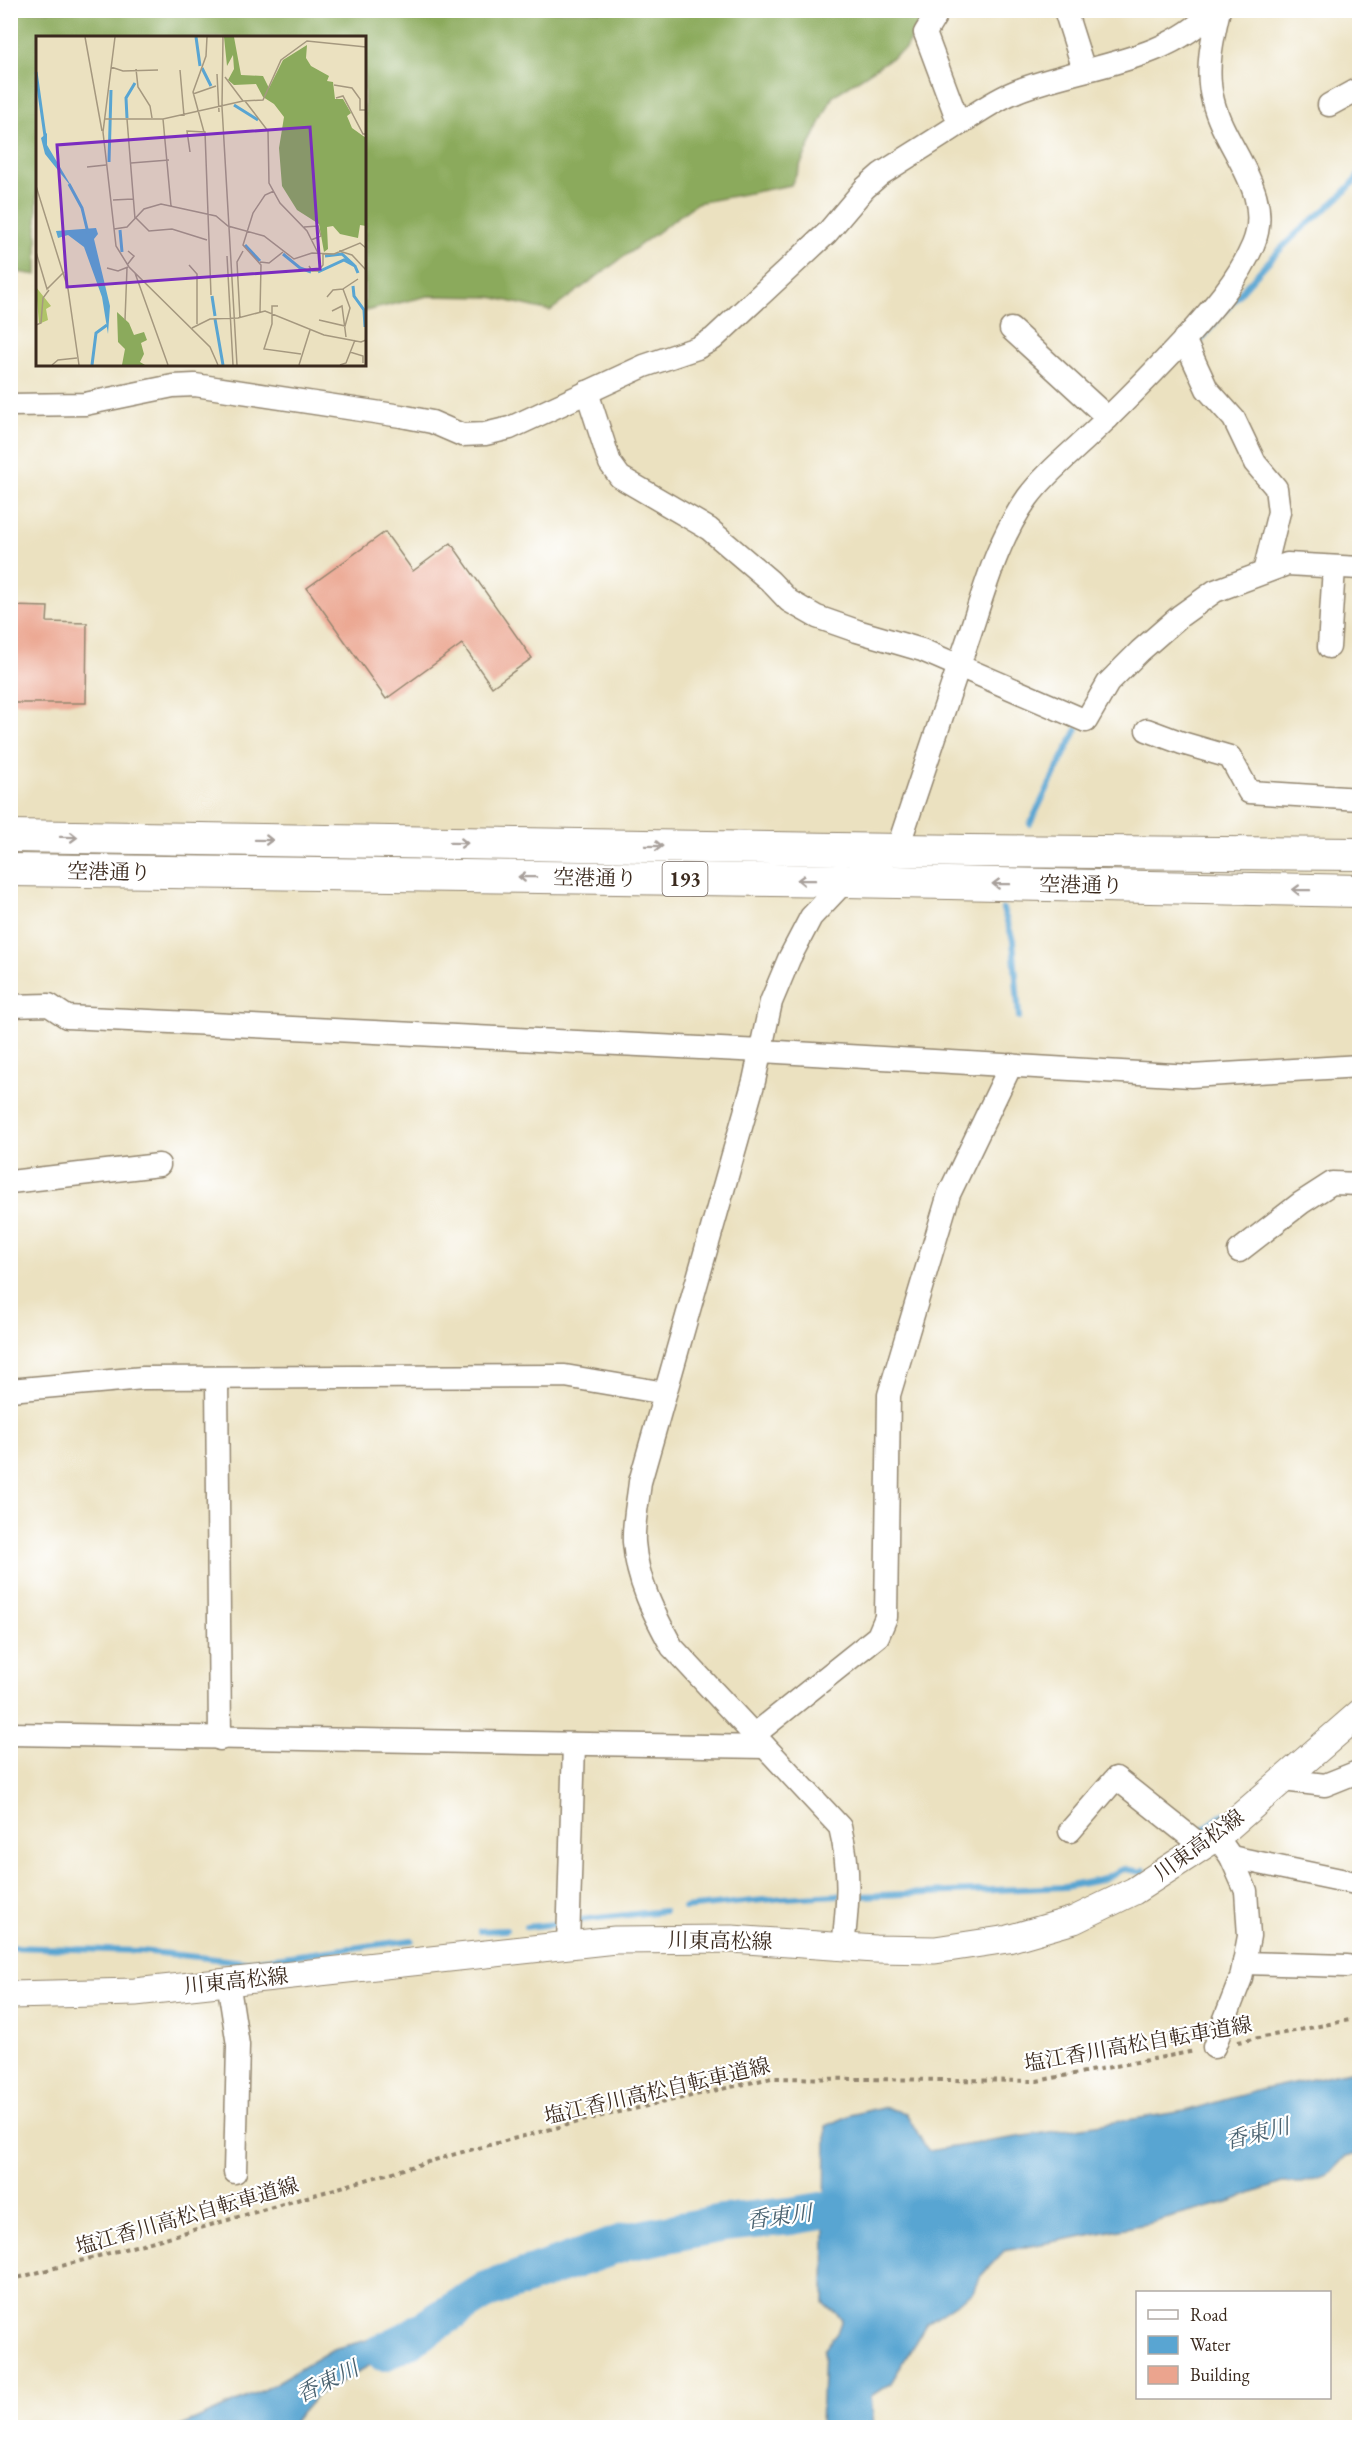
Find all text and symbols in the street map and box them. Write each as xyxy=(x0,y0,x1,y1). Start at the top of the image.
inset map xyxy=(36,36,366,366)
one-way arrow xyxy=(58,831,78,843)
one-way arrow xyxy=(253,834,273,846)
one-way arrow xyxy=(448,837,468,849)
one-way arrow xyxy=(643,840,663,852)
street label: 空港通り xyxy=(67,857,151,886)
road number: 193 xyxy=(662,862,708,896)
street label: 空港通り xyxy=(553,863,637,892)
street label: 空港通り xyxy=(1039,870,1123,899)
one-way arrow xyxy=(518,871,538,883)
one-way arrow xyxy=(797,875,817,886)
one-way arrow xyxy=(992,878,1012,890)
one-way arrow xyxy=(1292,884,1312,895)
street label: 川東高松線 xyxy=(1148,1803,1249,1886)
street label: 川東高松線 xyxy=(667,1926,773,1955)
street label: 川東高松線 xyxy=(182,1962,290,1999)
street label: 塩江香川高松自転車道線 xyxy=(1022,2010,1254,2077)
street label: 塩江香川高松自転車道線 xyxy=(541,2051,772,2130)
water label: 香東川 xyxy=(1222,2111,1295,2156)
street label: 塩江香川高松自転車道線 xyxy=(72,2171,302,2260)
water label: 香東川 xyxy=(745,2198,816,2235)
legend xyxy=(1136,2291,1331,2399)
text: Road xyxy=(1190,2303,1229,2326)
text: Water xyxy=(1190,2333,1231,2356)
water label: 香東川 xyxy=(291,2353,365,2409)
text: Building xyxy=(1190,2363,1250,2386)

